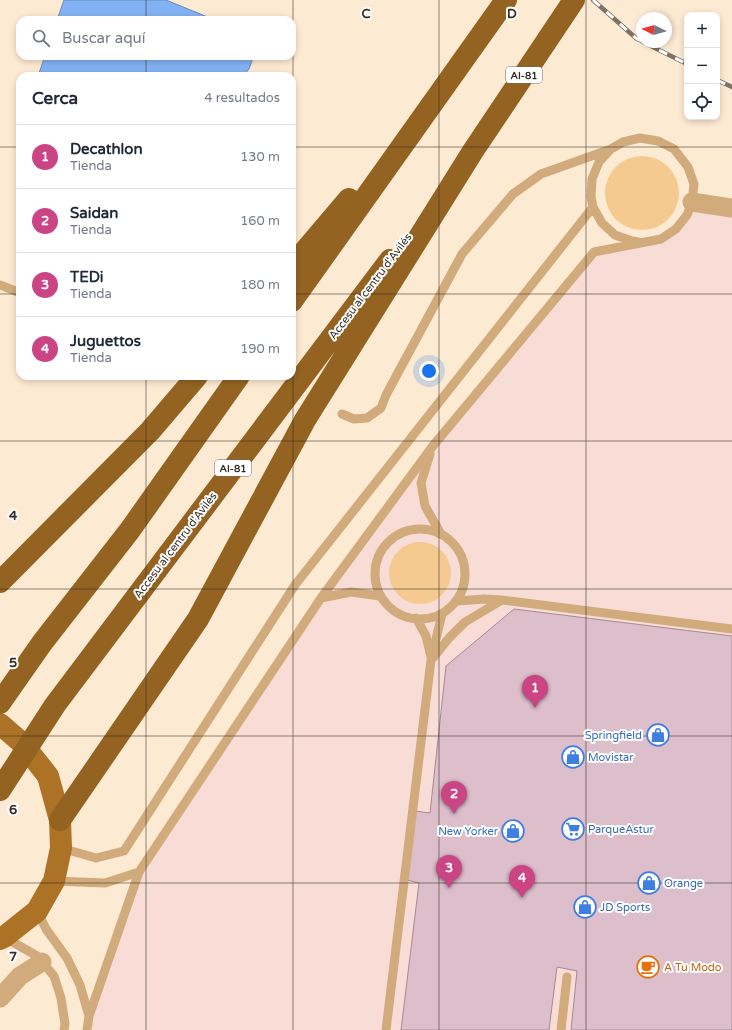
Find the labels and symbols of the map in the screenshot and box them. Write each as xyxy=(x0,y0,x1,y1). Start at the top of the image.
text: C xyxy=(361,6,371,22)
text: D xyxy=(507,6,517,22)
north arrow xyxy=(636,12,672,48)
road number: AI-81 xyxy=(506,67,542,83)
street label: Accesu al centru d'Avilés xyxy=(326,231,414,342)
your location xyxy=(419,361,439,381)
road number: AI-81 xyxy=(215,460,251,476)
street label: Accesu al centru d'Avilés xyxy=(131,490,219,601)
text: 4 xyxy=(9,508,18,524)
text: 5 xyxy=(9,655,17,671)
pin: 1 xyxy=(522,675,548,708)
shop icon: Springfield xyxy=(645,722,671,748)
place label: Springfield xyxy=(585,729,642,742)
shop icon: Movistar xyxy=(560,744,586,770)
place label: Movistar xyxy=(588,751,634,764)
pin: 2 xyxy=(441,781,467,814)
text: 6 xyxy=(9,802,17,818)
supermarket icon: ParqueAstur xyxy=(560,816,586,842)
shop icon: New Yorker xyxy=(500,818,526,844)
place label: ParqueAstur xyxy=(588,823,654,836)
place label: New Yorker xyxy=(438,825,499,838)
pin: 3 xyxy=(436,855,462,888)
pin: 4 xyxy=(509,865,535,898)
shop icon: Orange xyxy=(636,870,662,896)
place label: Orange xyxy=(664,877,703,890)
shop icon: JD Sports xyxy=(572,894,598,920)
place label: JD Sports xyxy=(600,901,650,914)
text: 7 xyxy=(9,949,17,965)
cafe icon: A Tu Modo xyxy=(635,954,661,980)
place label: A Tu Modo xyxy=(664,961,722,974)

